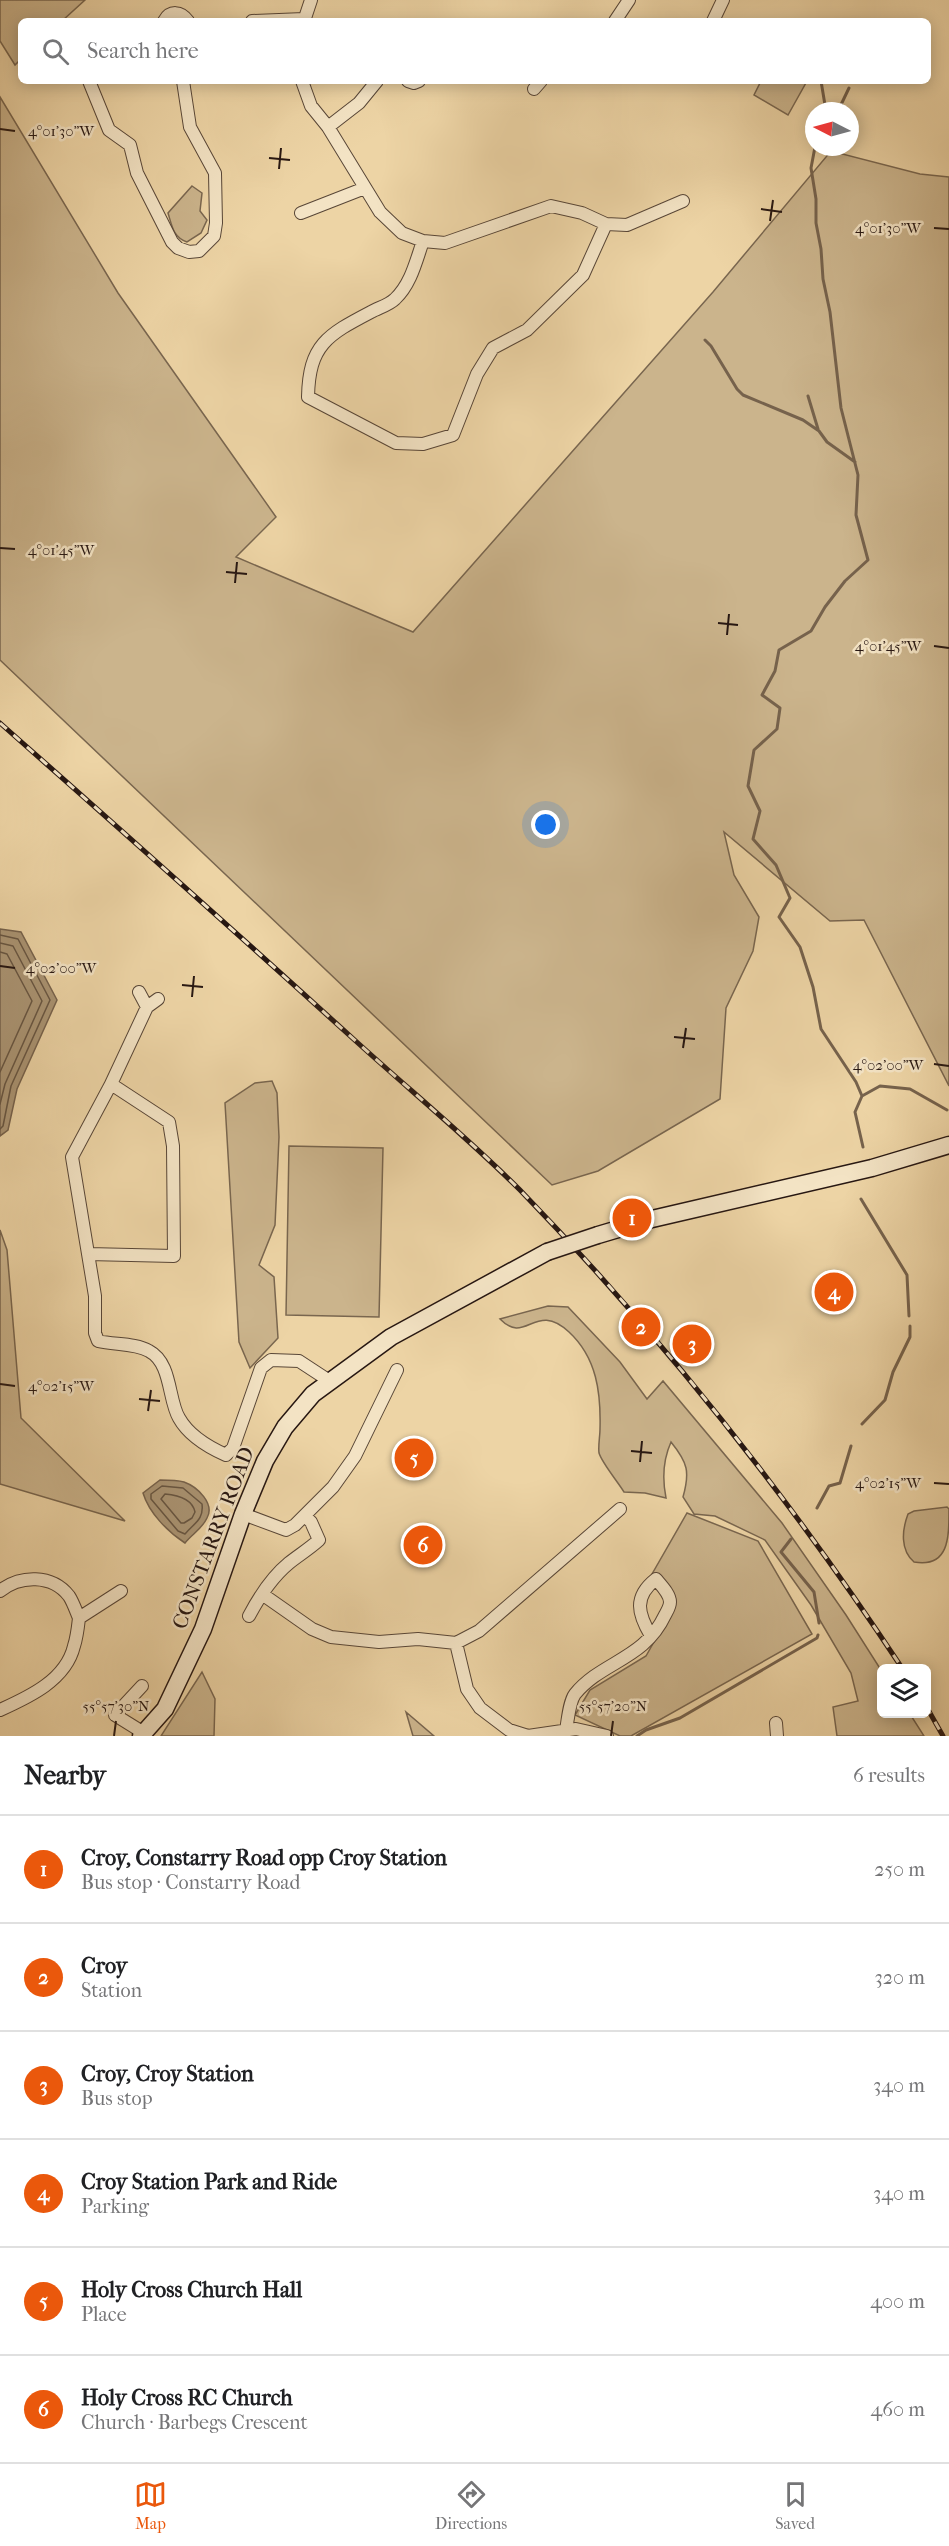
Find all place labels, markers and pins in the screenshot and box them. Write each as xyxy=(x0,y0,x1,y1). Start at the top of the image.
pin: 1 xyxy=(612,1196,652,1240)
pin: 4 xyxy=(814,1270,854,1314)
pin: 2 xyxy=(622,1304,660,1350)
pin: 3 xyxy=(672,1322,712,1366)
pin: 5 xyxy=(394,1436,434,1480)
pin: 6 xyxy=(404,1522,442,1568)

